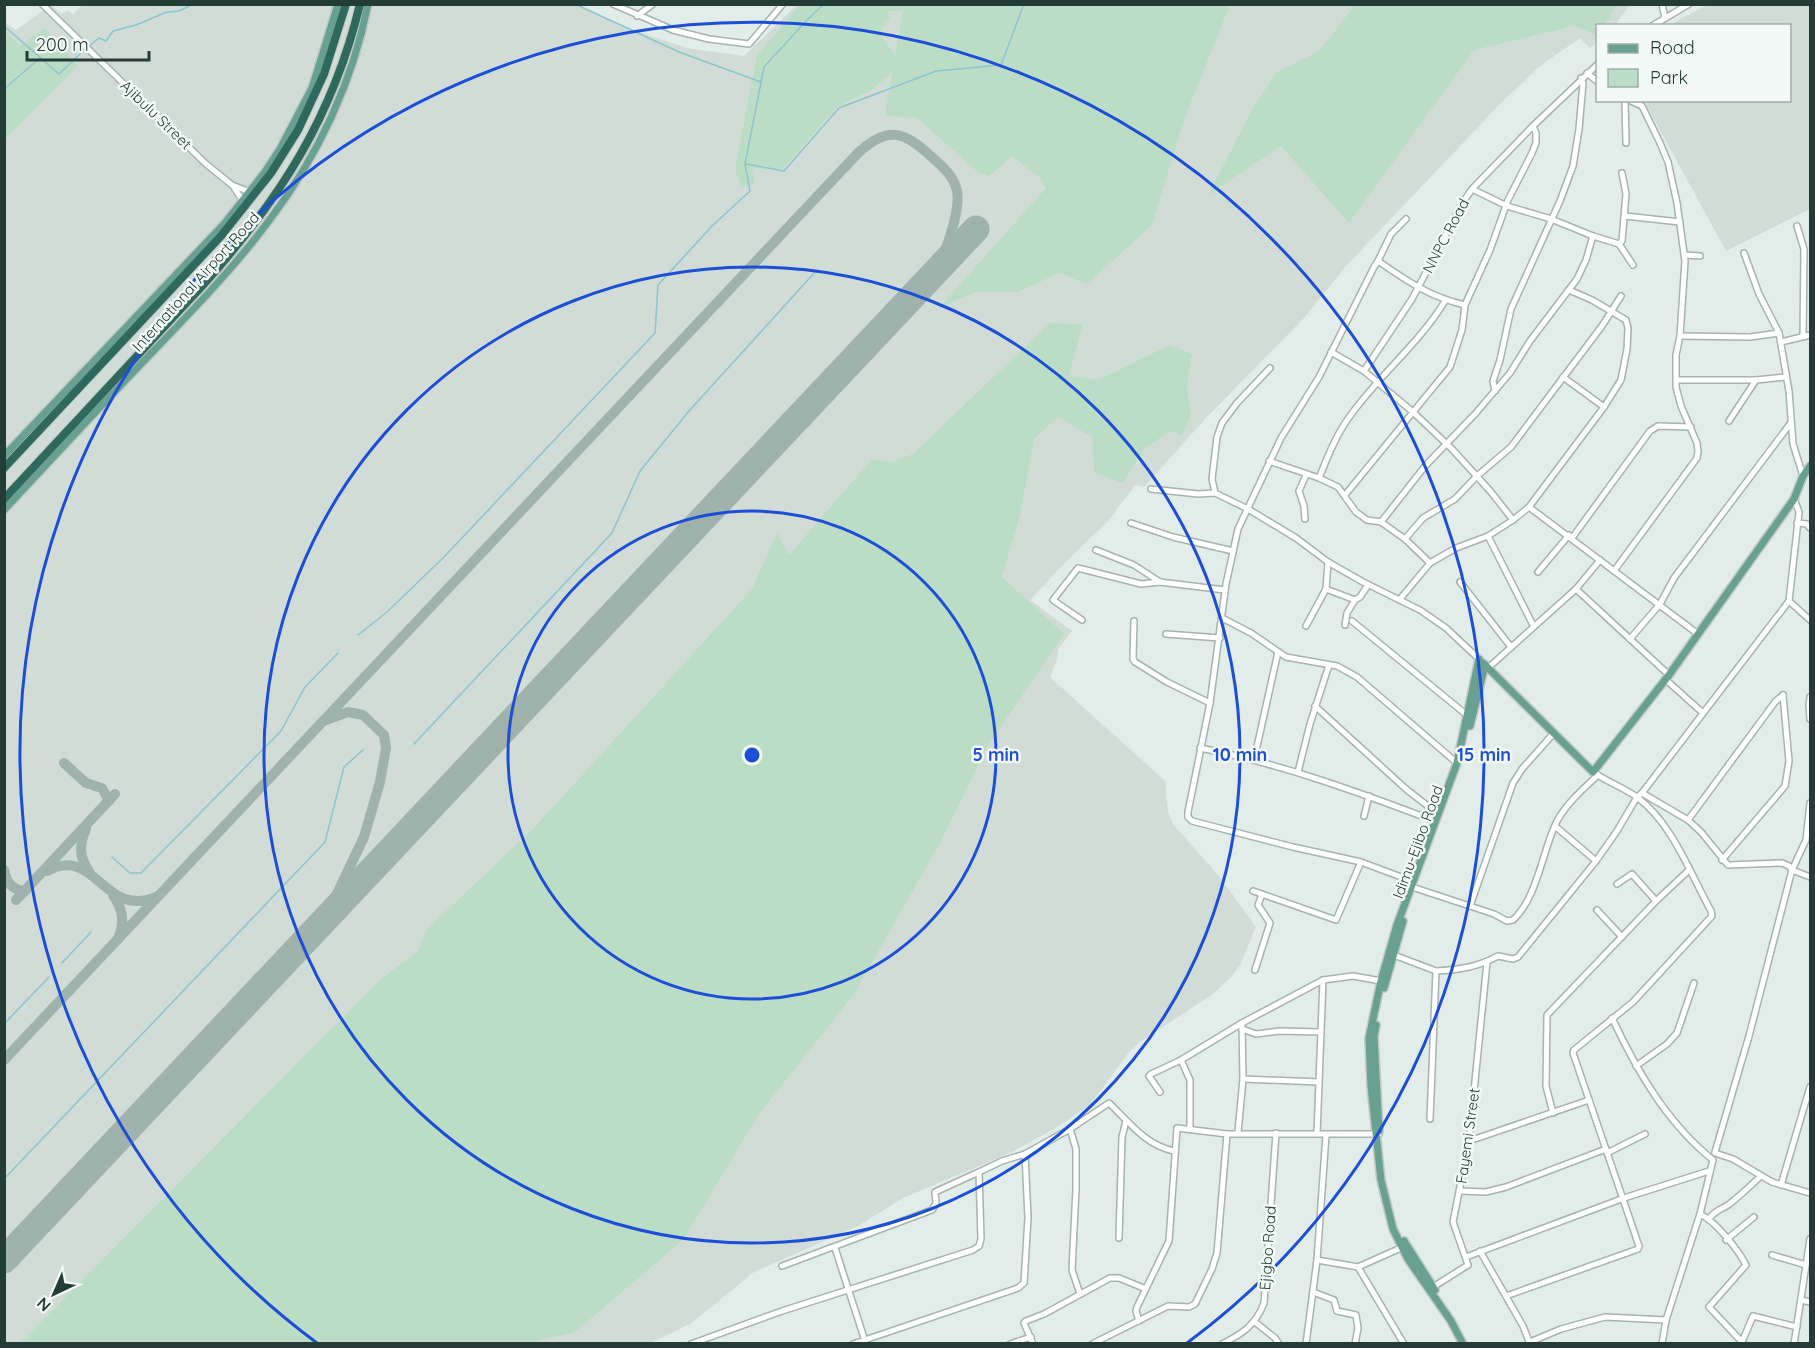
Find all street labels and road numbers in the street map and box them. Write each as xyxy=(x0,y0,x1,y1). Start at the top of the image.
street label: Ajibulu Street xyxy=(117,76,196,153)
street label: NNPC Road xyxy=(1418,195,1473,276)
street label: International Airport Road xyxy=(128,208,263,355)
street label: Idimu-Ejibo Road xyxy=(1388,782,1447,901)
street label: Fayemi Street xyxy=(1451,1087,1484,1185)
street label: Ejigbo Road xyxy=(1255,1205,1280,1291)

